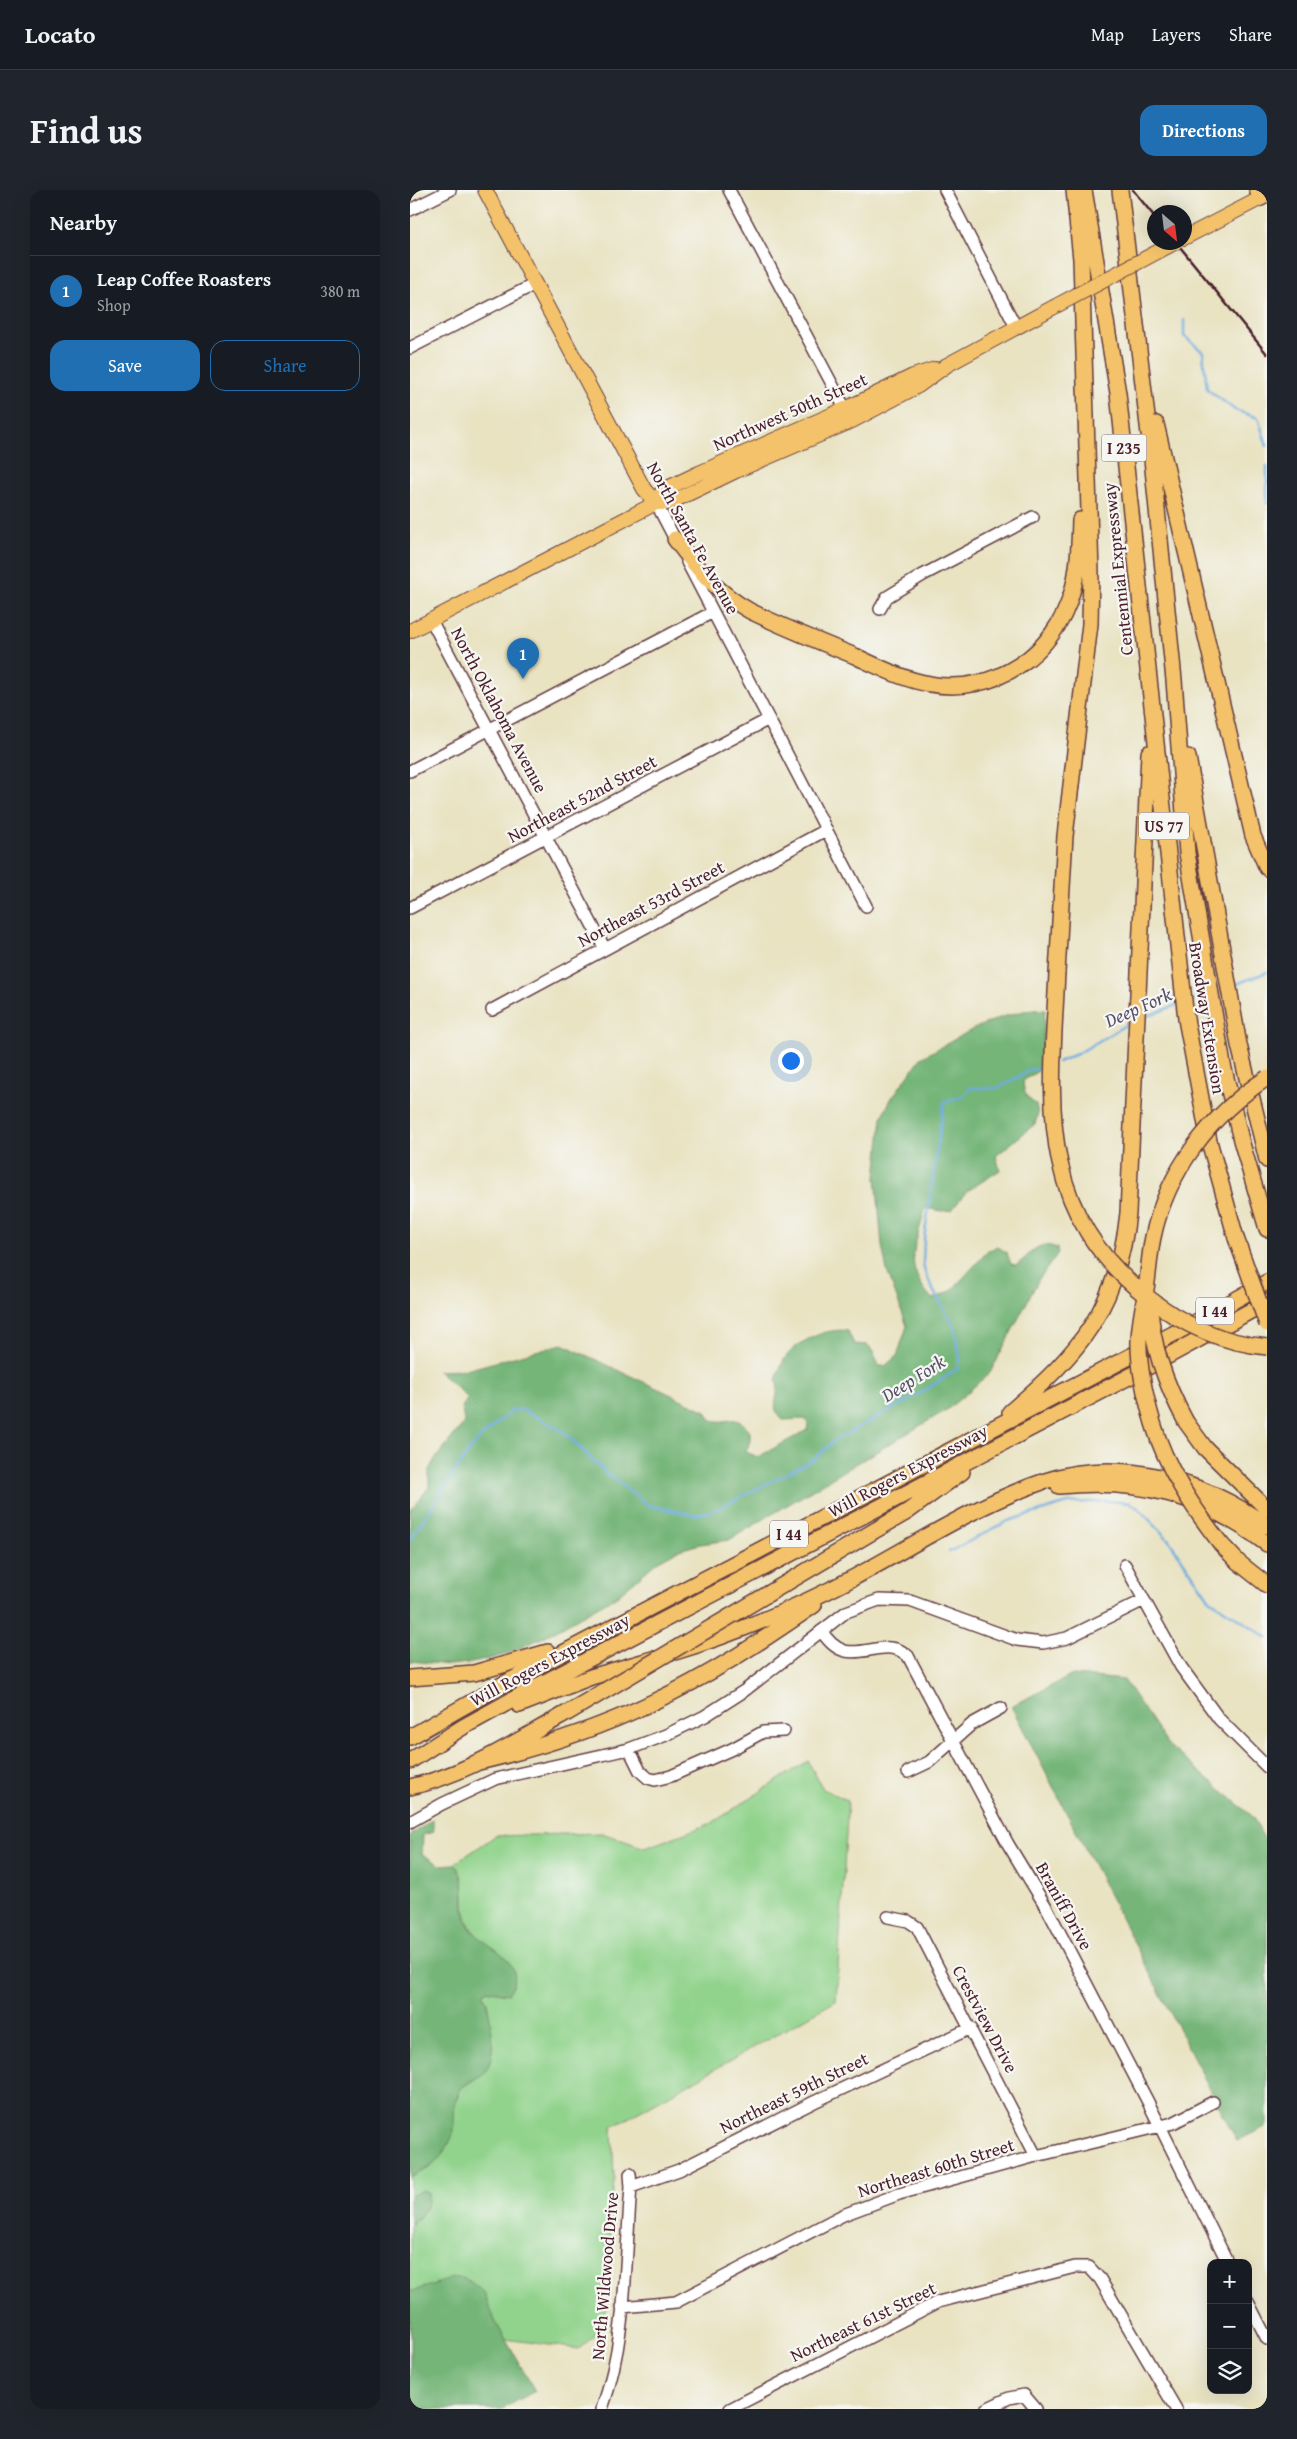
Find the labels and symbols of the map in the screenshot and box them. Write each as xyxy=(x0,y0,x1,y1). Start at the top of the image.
north arrow xyxy=(1147,205,1192,250)
street label: Northwest 50th Street xyxy=(708,365,872,458)
road number: I 235 xyxy=(1102,434,1146,462)
street label: North Santa Fe Avenue xyxy=(640,457,747,619)
street label: Centennial Expressway xyxy=(1095,481,1140,657)
street label: North Oklahoma Avenue xyxy=(444,622,555,797)
pin: 1 xyxy=(507,638,539,679)
street label: Northeast 52nd Street xyxy=(502,747,662,849)
road number: US 77 xyxy=(1139,812,1189,840)
street label: Northeast 53rd Street xyxy=(572,853,730,954)
street label: Broadway Extension xyxy=(1182,940,1233,1096)
water label: Deep Fork xyxy=(1099,980,1176,1035)
your location xyxy=(778,1048,804,1074)
road number: I 44 xyxy=(1196,1298,1234,1324)
water label: Deep Fork xyxy=(875,1347,951,1409)
street label: Will Rogers Expressway xyxy=(823,1417,993,1524)
road number: I 44 xyxy=(770,1520,808,1548)
street label: Will Rogers Expressway xyxy=(465,1606,635,1713)
street label: Braniff Drive xyxy=(1029,1857,1100,1955)
street label: Crestview Drive xyxy=(946,1960,1025,2077)
street label: Northeast 59th Street xyxy=(715,2045,873,2140)
street label: Northeast 60th Street xyxy=(854,2131,1018,2204)
street label: North Wildwood Drive xyxy=(584,2191,625,2361)
street label: Northeast 61st Street xyxy=(785,2274,941,2369)

